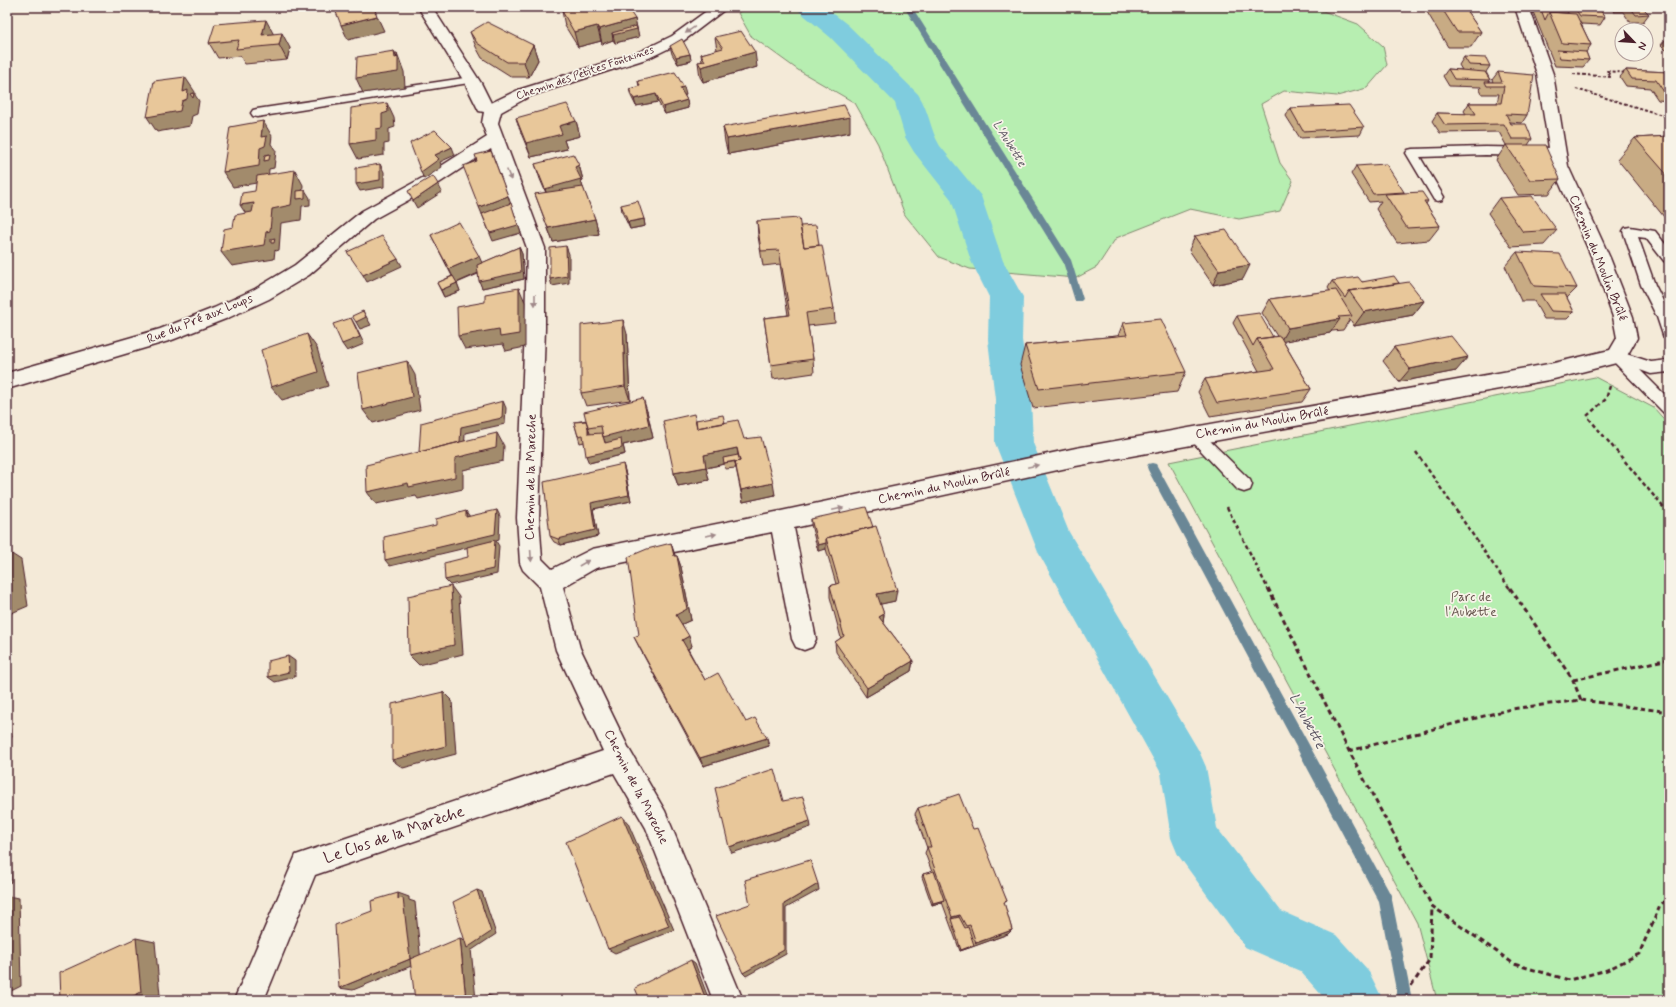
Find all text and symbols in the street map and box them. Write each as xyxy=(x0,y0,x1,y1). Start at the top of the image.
north arrow xyxy=(1614,22,1654,62)
one-way arrow xyxy=(684,26,695,34)
text: N xyxy=(1634,40,1650,52)
street label: Chemin des Petites Fontaines xyxy=(514,43,656,103)
water label: L'Aubette xyxy=(988,118,1030,171)
one-way arrow xyxy=(507,169,513,181)
street label: Chemin du Moulin Brûlé xyxy=(1565,192,1631,324)
street label: Rue du Pré aux Loups xyxy=(144,290,256,348)
one-way arrow xyxy=(532,294,538,307)
street label: Chemin du Moulin Brûlé xyxy=(1194,403,1330,443)
street label: Chemin de la Mareche xyxy=(521,414,541,540)
one-way arrow xyxy=(1027,463,1040,469)
street label: Chemin du Moulin Brûlé xyxy=(876,464,1012,508)
one-way arrow xyxy=(832,505,844,511)
one-way arrow xyxy=(705,532,717,538)
one-way arrow xyxy=(527,550,534,562)
one-way arrow xyxy=(578,560,590,567)
park label: Parc de l'Aubette xyxy=(1445,589,1497,621)
water label: L'Aubette xyxy=(1285,690,1330,753)
street label: Chemin de la Mareche xyxy=(600,727,672,847)
street label: Le Clos de la Marèche xyxy=(321,801,467,869)

